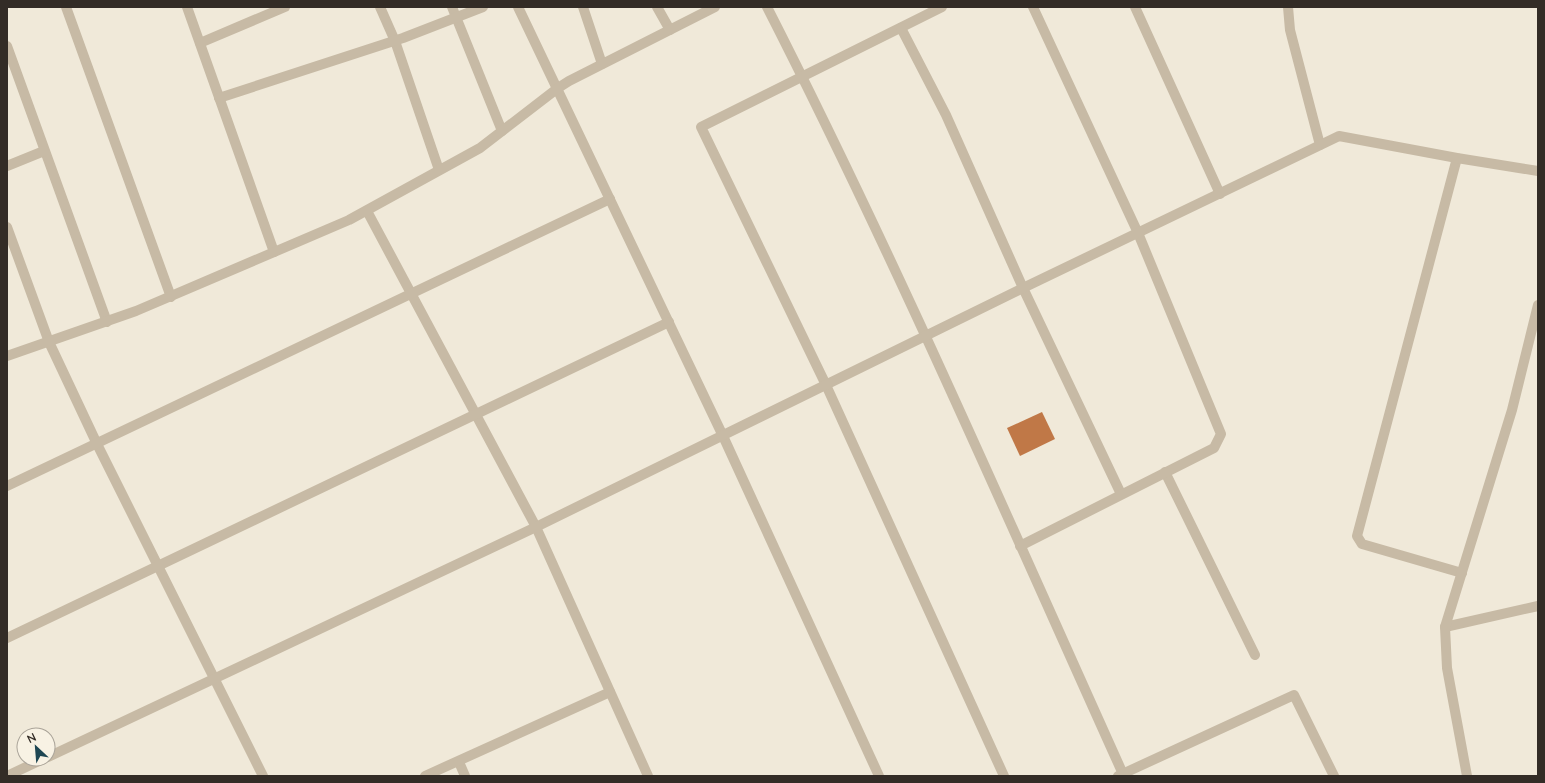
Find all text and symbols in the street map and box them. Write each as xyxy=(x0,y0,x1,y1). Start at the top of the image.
north arrow xyxy=(16,727,56,767)
text: N xyxy=(25,730,38,745)

